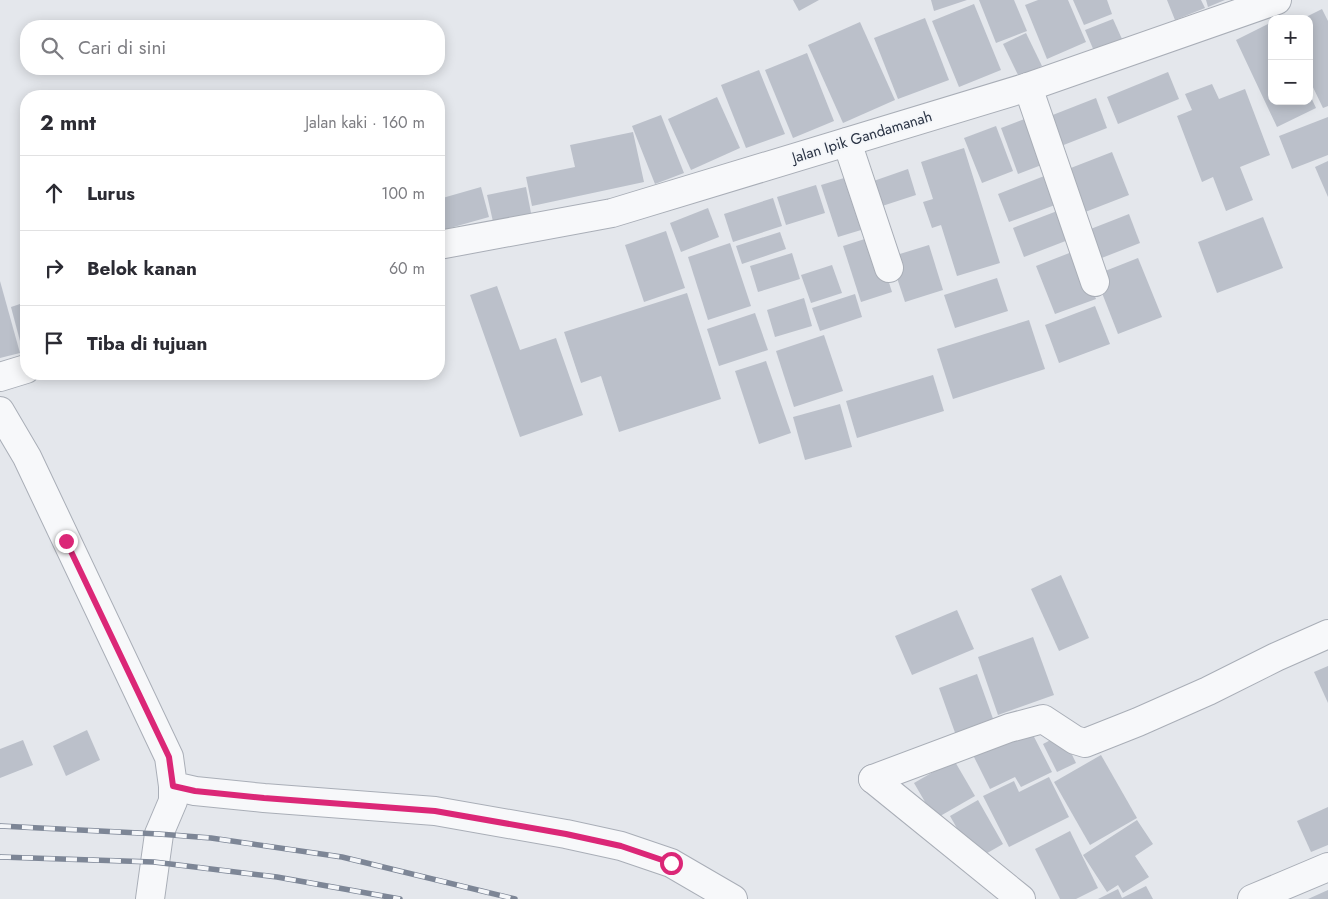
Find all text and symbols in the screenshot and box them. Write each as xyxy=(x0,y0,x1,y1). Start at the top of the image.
map controls xyxy=(1268,15,1313,105)
button: + xyxy=(1268,15,1313,60)
search box xyxy=(20,20,445,75)
icon: search xyxy=(38,34,66,62)
text: Cari di sini xyxy=(78,34,166,61)
button: − xyxy=(1268,60,1313,105)
street label: Jalan Ipik Gandamanah xyxy=(787,105,935,169)
text: 2 mnt xyxy=(40,108,96,138)
text: Jalan kaki · 160 m xyxy=(305,111,425,134)
icon: ahead xyxy=(40,179,68,207)
text: Lurus xyxy=(87,180,135,207)
text: 100 m xyxy=(381,182,425,205)
icon: right xyxy=(40,254,68,282)
text: Belok kanan xyxy=(87,255,197,282)
text: 60 m xyxy=(389,257,425,280)
icon: arrive xyxy=(40,329,68,357)
text: Tiba di tujuan xyxy=(87,330,207,357)
route end xyxy=(55,530,78,553)
route start xyxy=(660,852,683,875)

